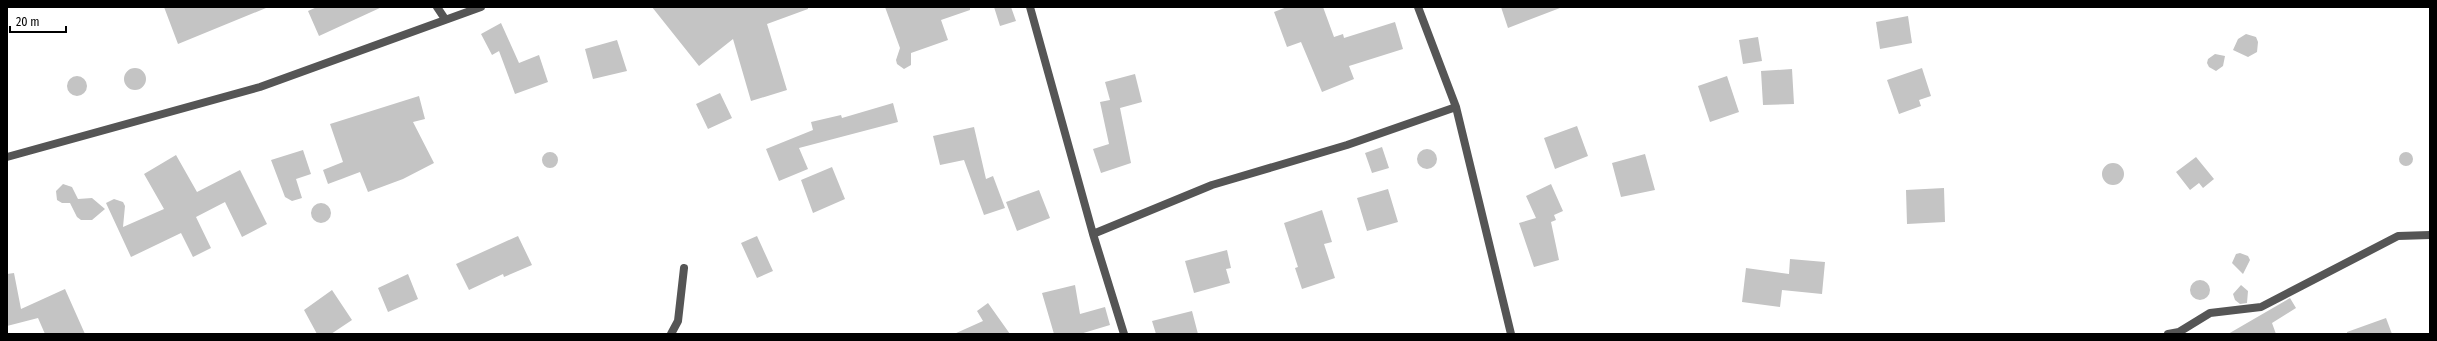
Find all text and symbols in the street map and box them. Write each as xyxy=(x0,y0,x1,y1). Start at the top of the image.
scale bar xyxy=(10,8,66,34)
text: 20 m xyxy=(16,15,40,29)

